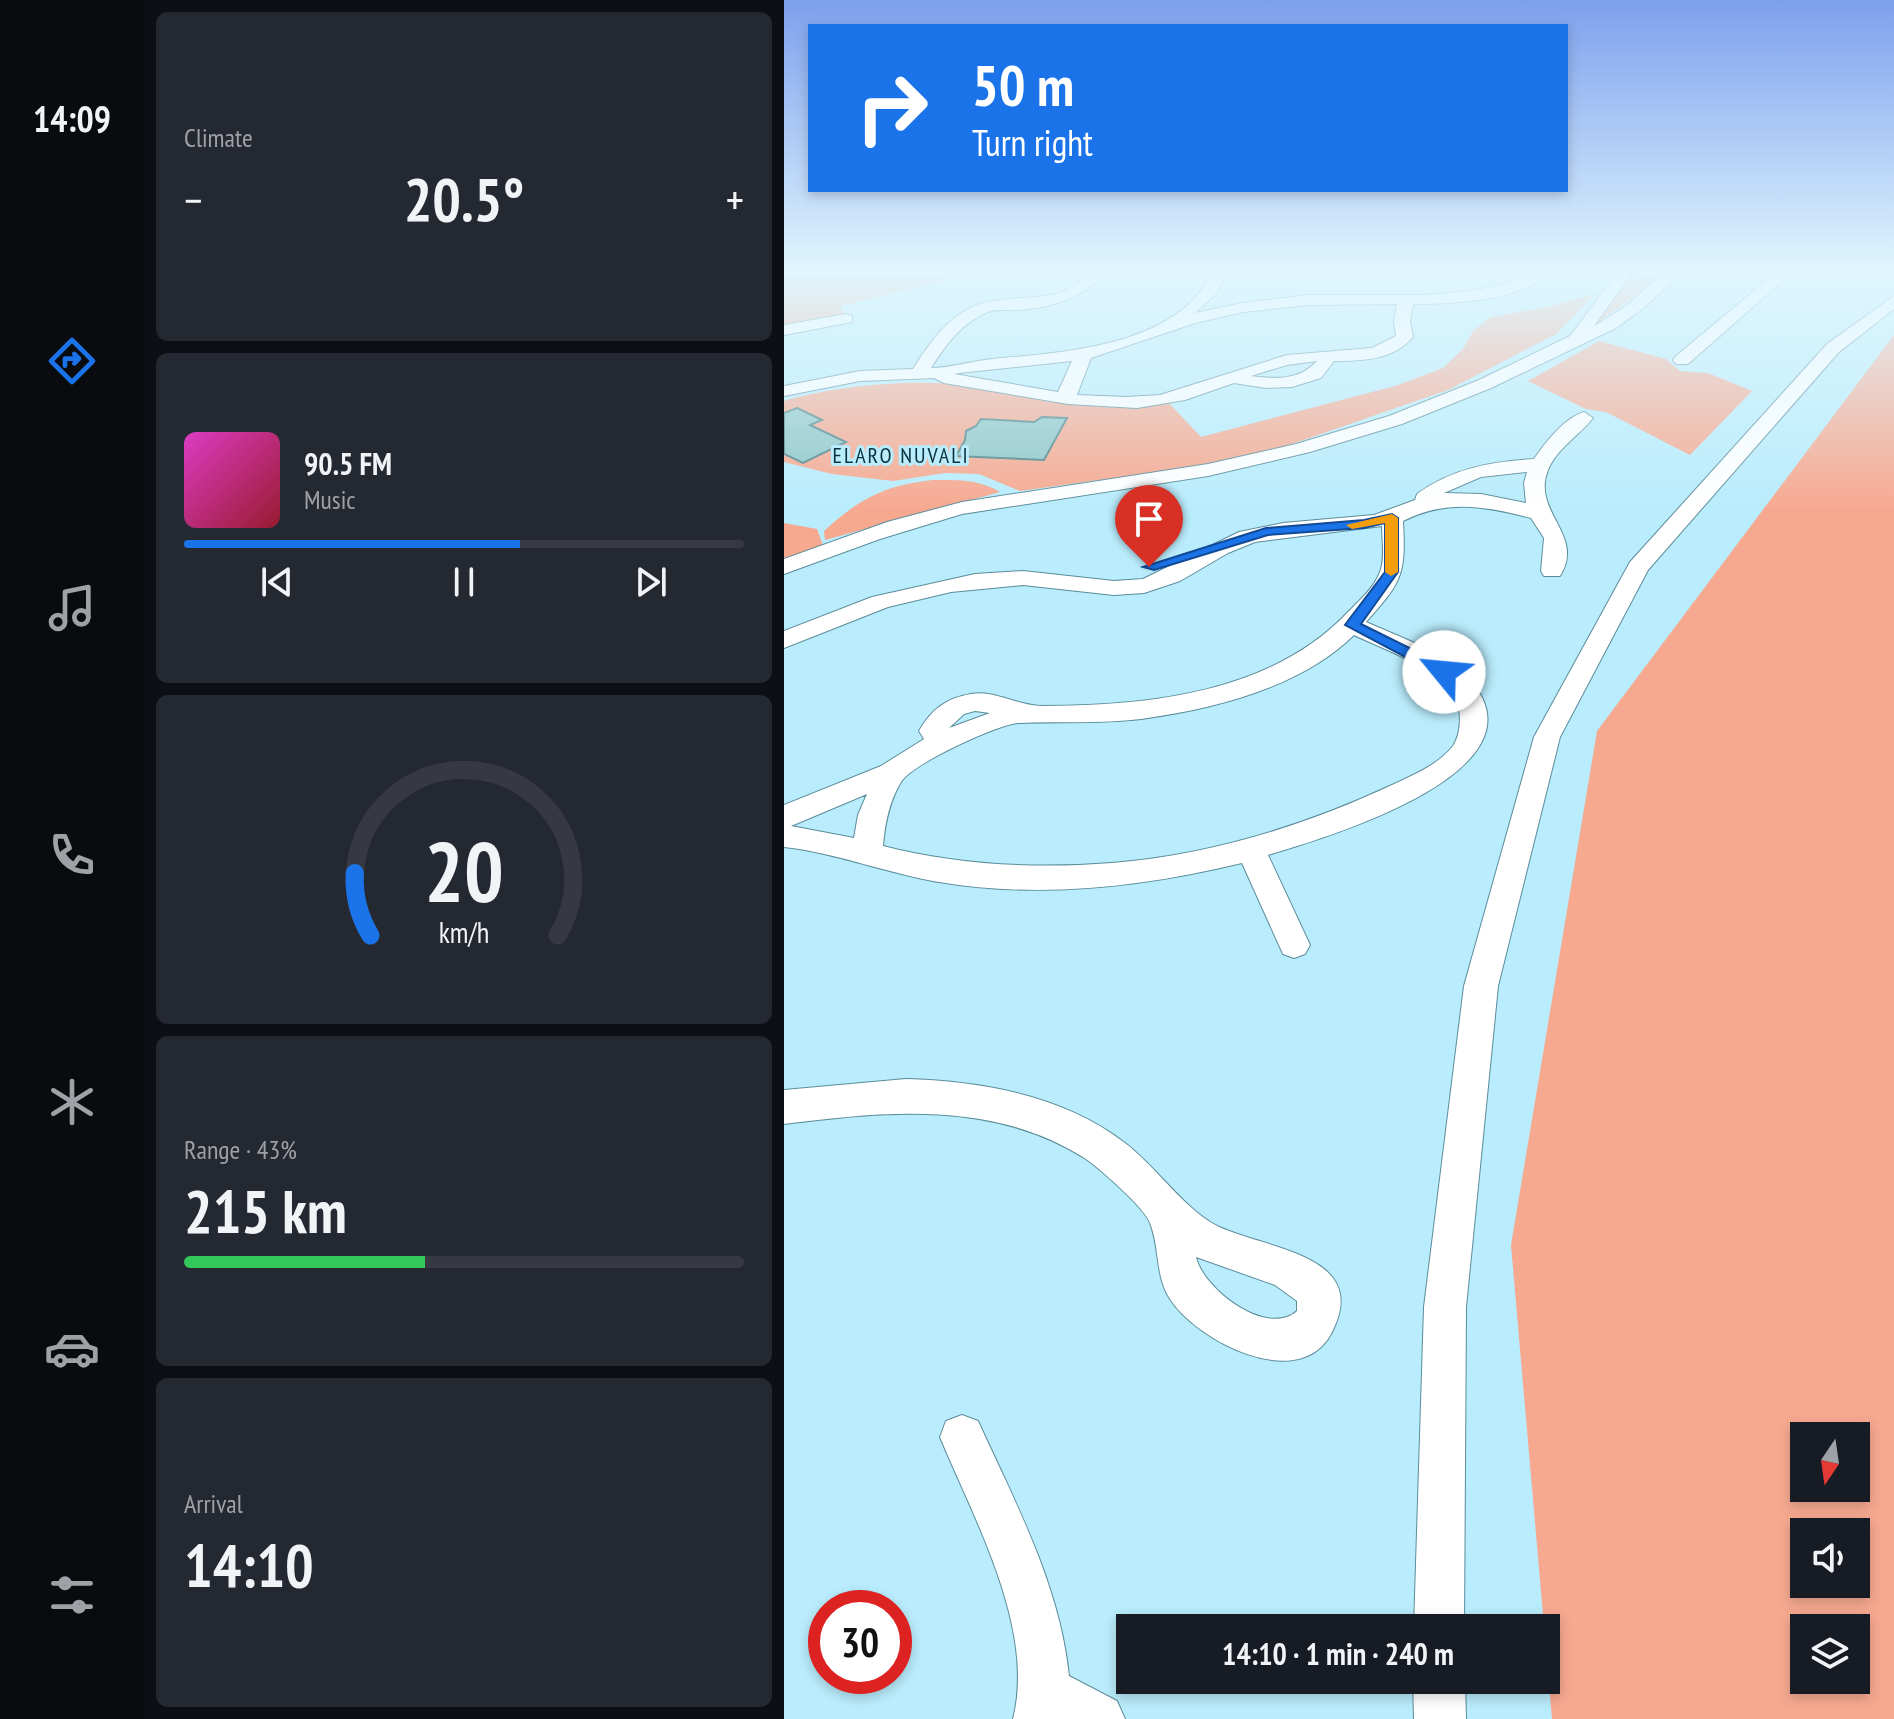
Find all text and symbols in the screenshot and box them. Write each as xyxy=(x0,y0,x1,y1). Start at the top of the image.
text: 50 m xyxy=(972,49,1074,121)
icon: right xyxy=(840,56,944,160)
text: 14:09 xyxy=(33,95,111,142)
text: Turn right xyxy=(972,119,1093,166)
text: Climate xyxy=(184,121,253,154)
text: 20.5° xyxy=(404,160,524,238)
text: − xyxy=(184,171,202,228)
text: + xyxy=(726,171,744,228)
icon: directions xyxy=(44,333,100,389)
district label: ELARO NUVALI xyxy=(832,441,970,469)
text: 90.5 FM xyxy=(304,444,392,483)
text: Music xyxy=(304,483,356,516)
pin xyxy=(1115,485,1183,567)
icon: arrive xyxy=(1127,497,1171,541)
icon: previous xyxy=(255,560,299,604)
icon: pause xyxy=(442,560,486,604)
icon: next xyxy=(629,560,673,604)
icon: music xyxy=(44,580,100,636)
position arrow xyxy=(1402,630,1486,714)
text: 20 xyxy=(424,816,504,924)
icon: phone xyxy=(44,827,100,883)
text: km/h xyxy=(439,914,489,951)
icon: climate xyxy=(44,1074,100,1130)
text: Range · 43% xyxy=(184,1133,297,1166)
text: 215 km xyxy=(184,1172,347,1250)
icon: car xyxy=(44,1321,100,1377)
north arrow xyxy=(1790,1422,1870,1502)
map controls xyxy=(1790,1422,1870,1694)
text: Arrival xyxy=(184,1487,243,1520)
button: sound xyxy=(1790,1518,1870,1598)
text: 14:10 xyxy=(184,1526,314,1604)
icon: filters xyxy=(44,1567,100,1623)
speed limit sign: 30 xyxy=(808,1590,912,1694)
button: layers xyxy=(1790,1614,1870,1694)
text: 14:10 · 1 min · 240 m xyxy=(1222,1634,1454,1673)

